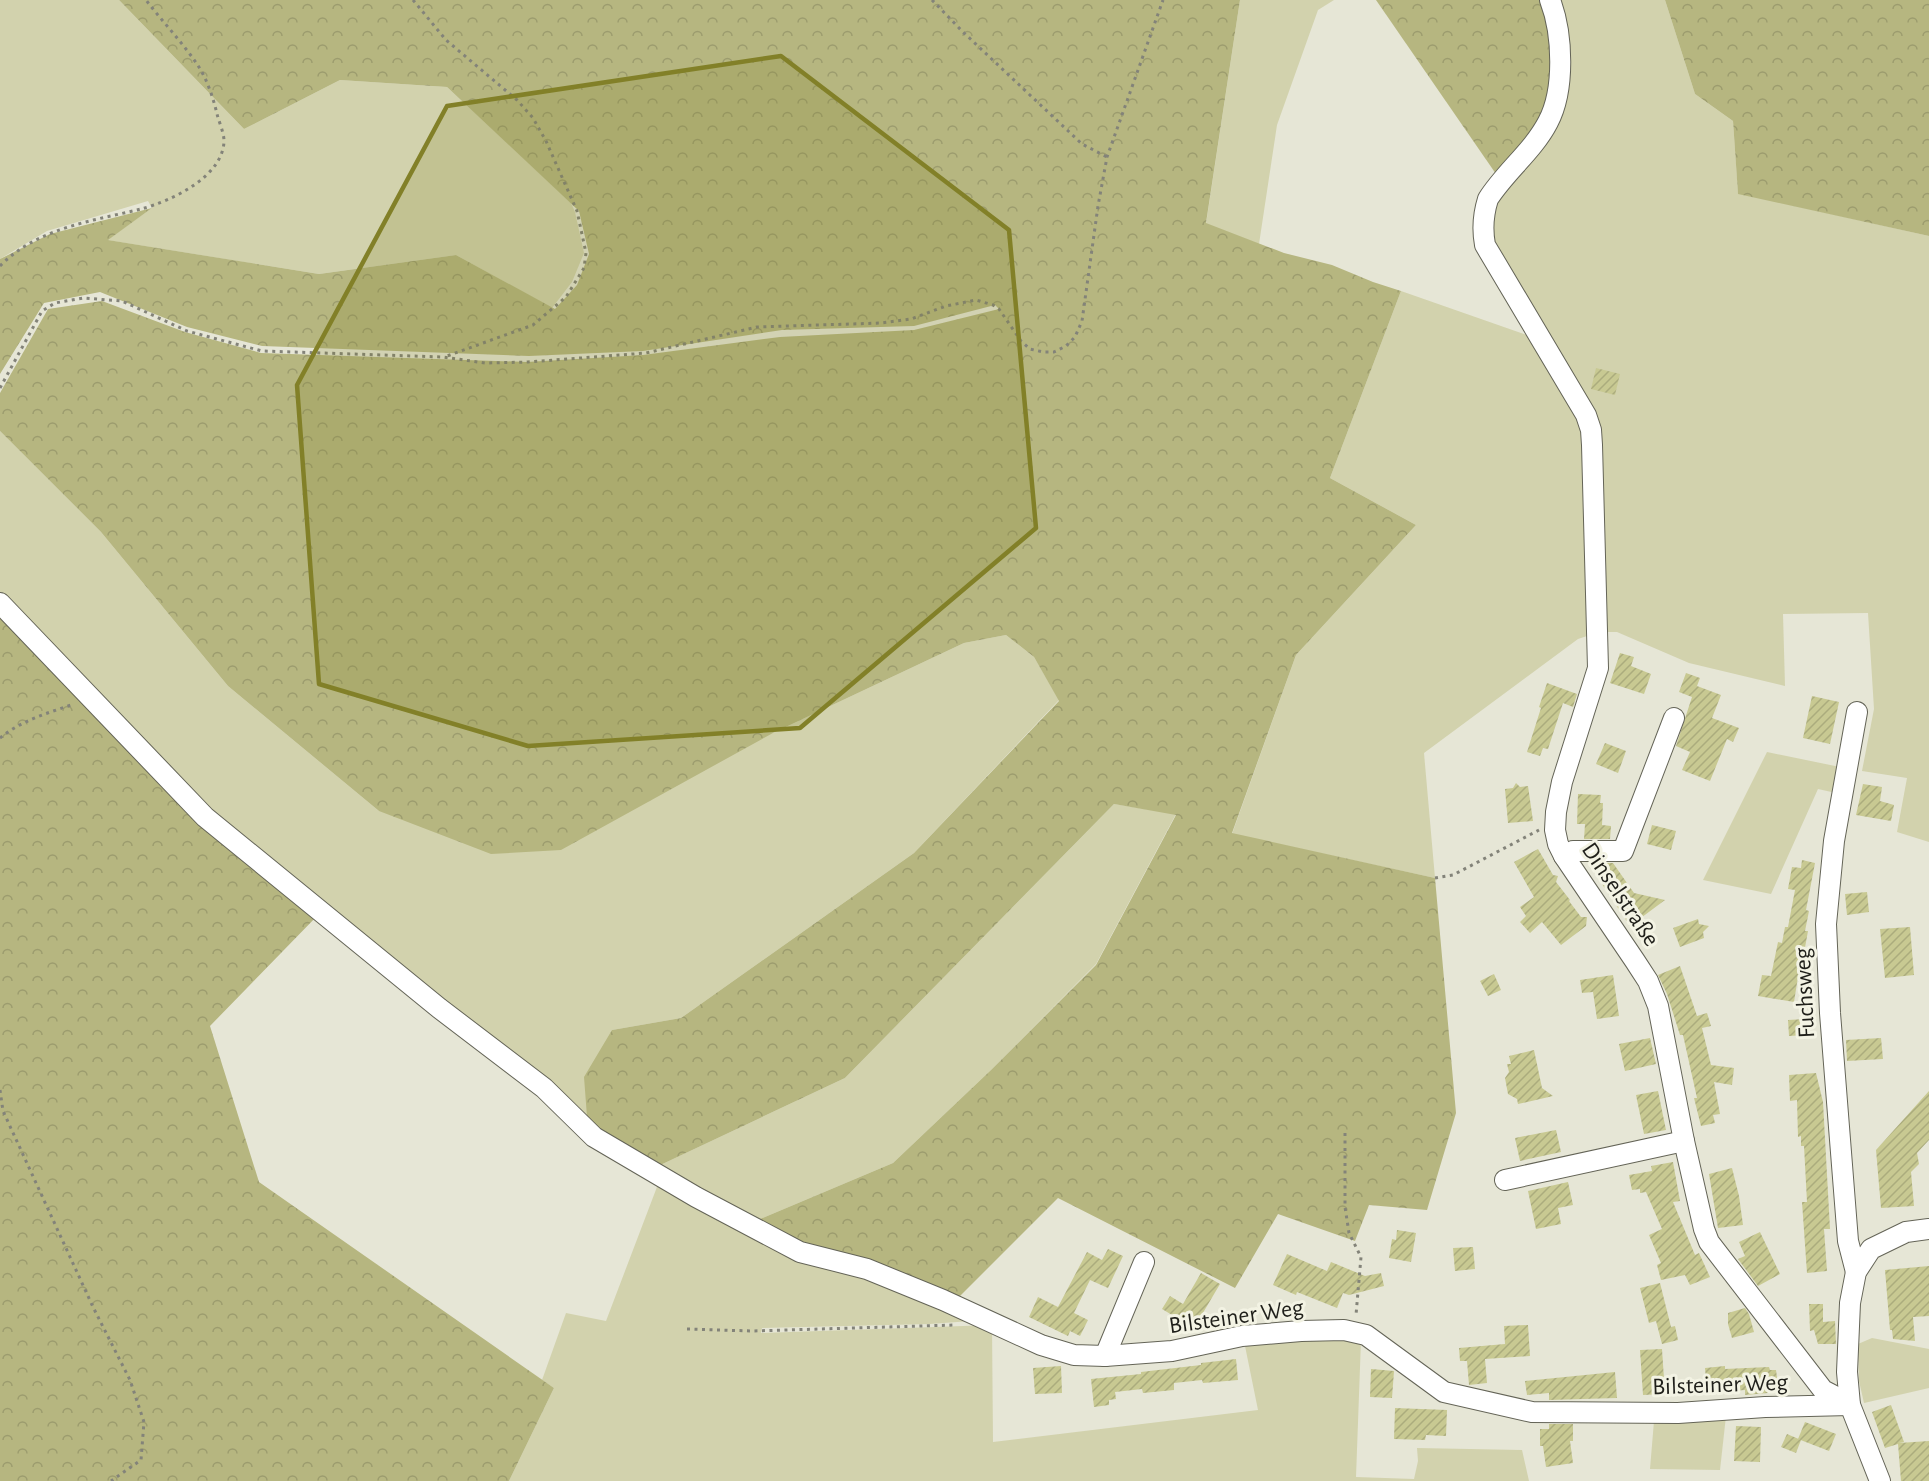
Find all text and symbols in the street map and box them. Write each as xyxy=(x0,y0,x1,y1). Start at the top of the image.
street label: Dinselstraße xyxy=(1577,838,1663,951)
street label: Fuchsweg xyxy=(1791,947,1819,1039)
street label: Bilsteiner Weg xyxy=(1167,1296,1305,1338)
street label: Bilsteiner Weg xyxy=(1652,1371,1789,1399)

